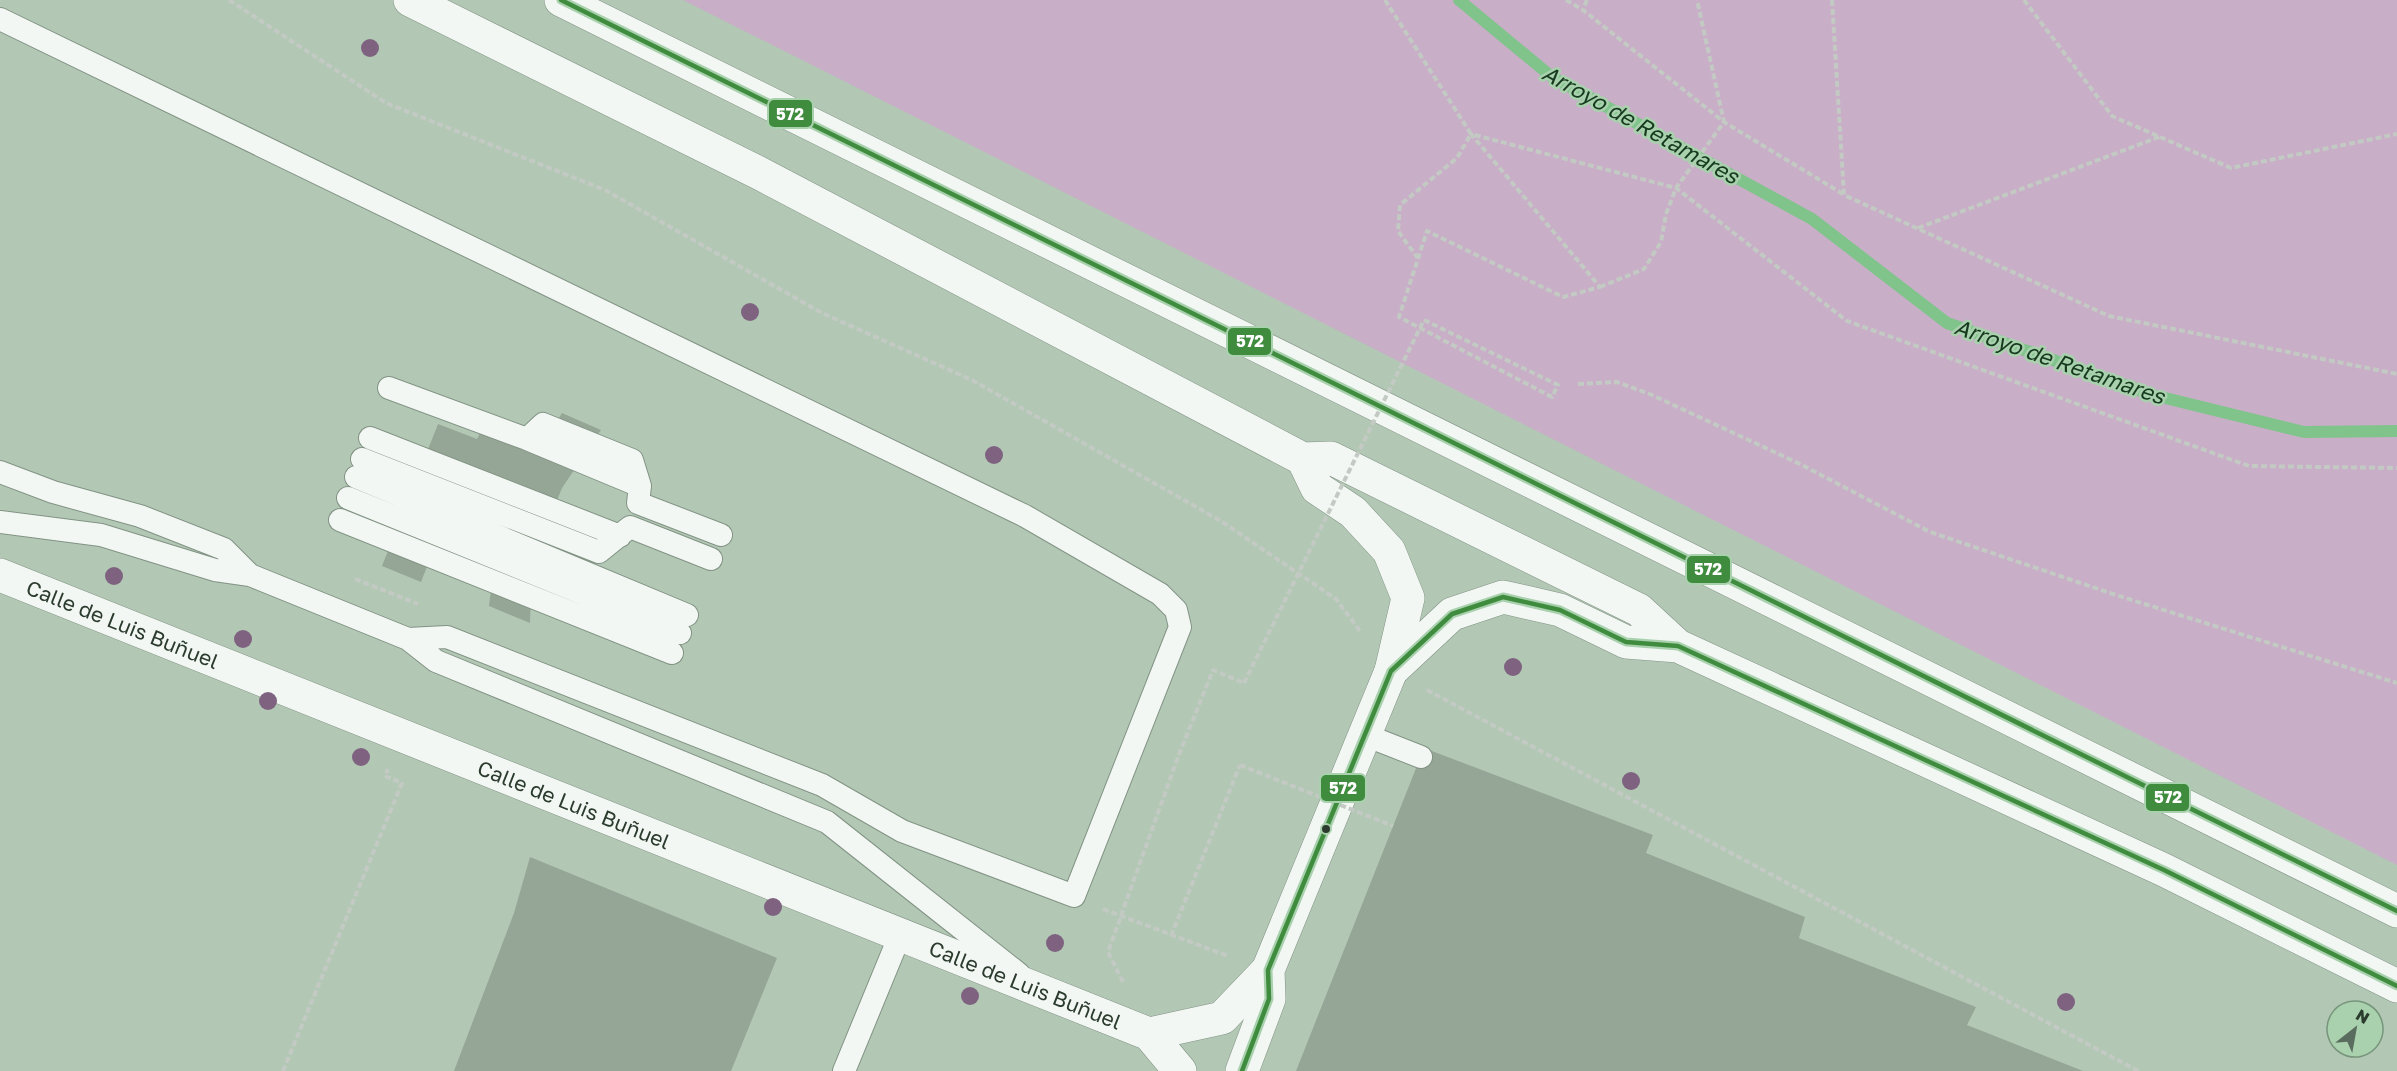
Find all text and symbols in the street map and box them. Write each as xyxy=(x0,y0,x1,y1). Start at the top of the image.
water label: Arroyo de Retamares xyxy=(1538,59,1745,190)
line badge: 572 xyxy=(768,99,813,128)
text: 572 xyxy=(776,104,804,124)
water label: Arroyo de Retamares xyxy=(1951,312,2170,410)
line badge: 572 xyxy=(1227,327,1272,356)
text: 572 xyxy=(1236,331,1264,351)
line badge: 572 xyxy=(1686,555,1731,584)
text: 572 xyxy=(1694,559,1722,579)
street label: Calle de Luis Buñuel xyxy=(23,574,223,674)
street label: Calle de Luis Buñuel xyxy=(474,754,674,854)
line badge: 572 xyxy=(1320,774,1366,802)
text: 572 xyxy=(1329,778,1357,798)
line badge: 572 xyxy=(2145,783,2190,812)
text: 572 xyxy=(2154,787,2182,807)
unlabelled marker xyxy=(1320,823,1332,835)
street label: Calle de Luis Buñuel xyxy=(925,934,1125,1035)
north arrow xyxy=(2325,999,2385,1059)
text: N xyxy=(2352,1004,2373,1028)

